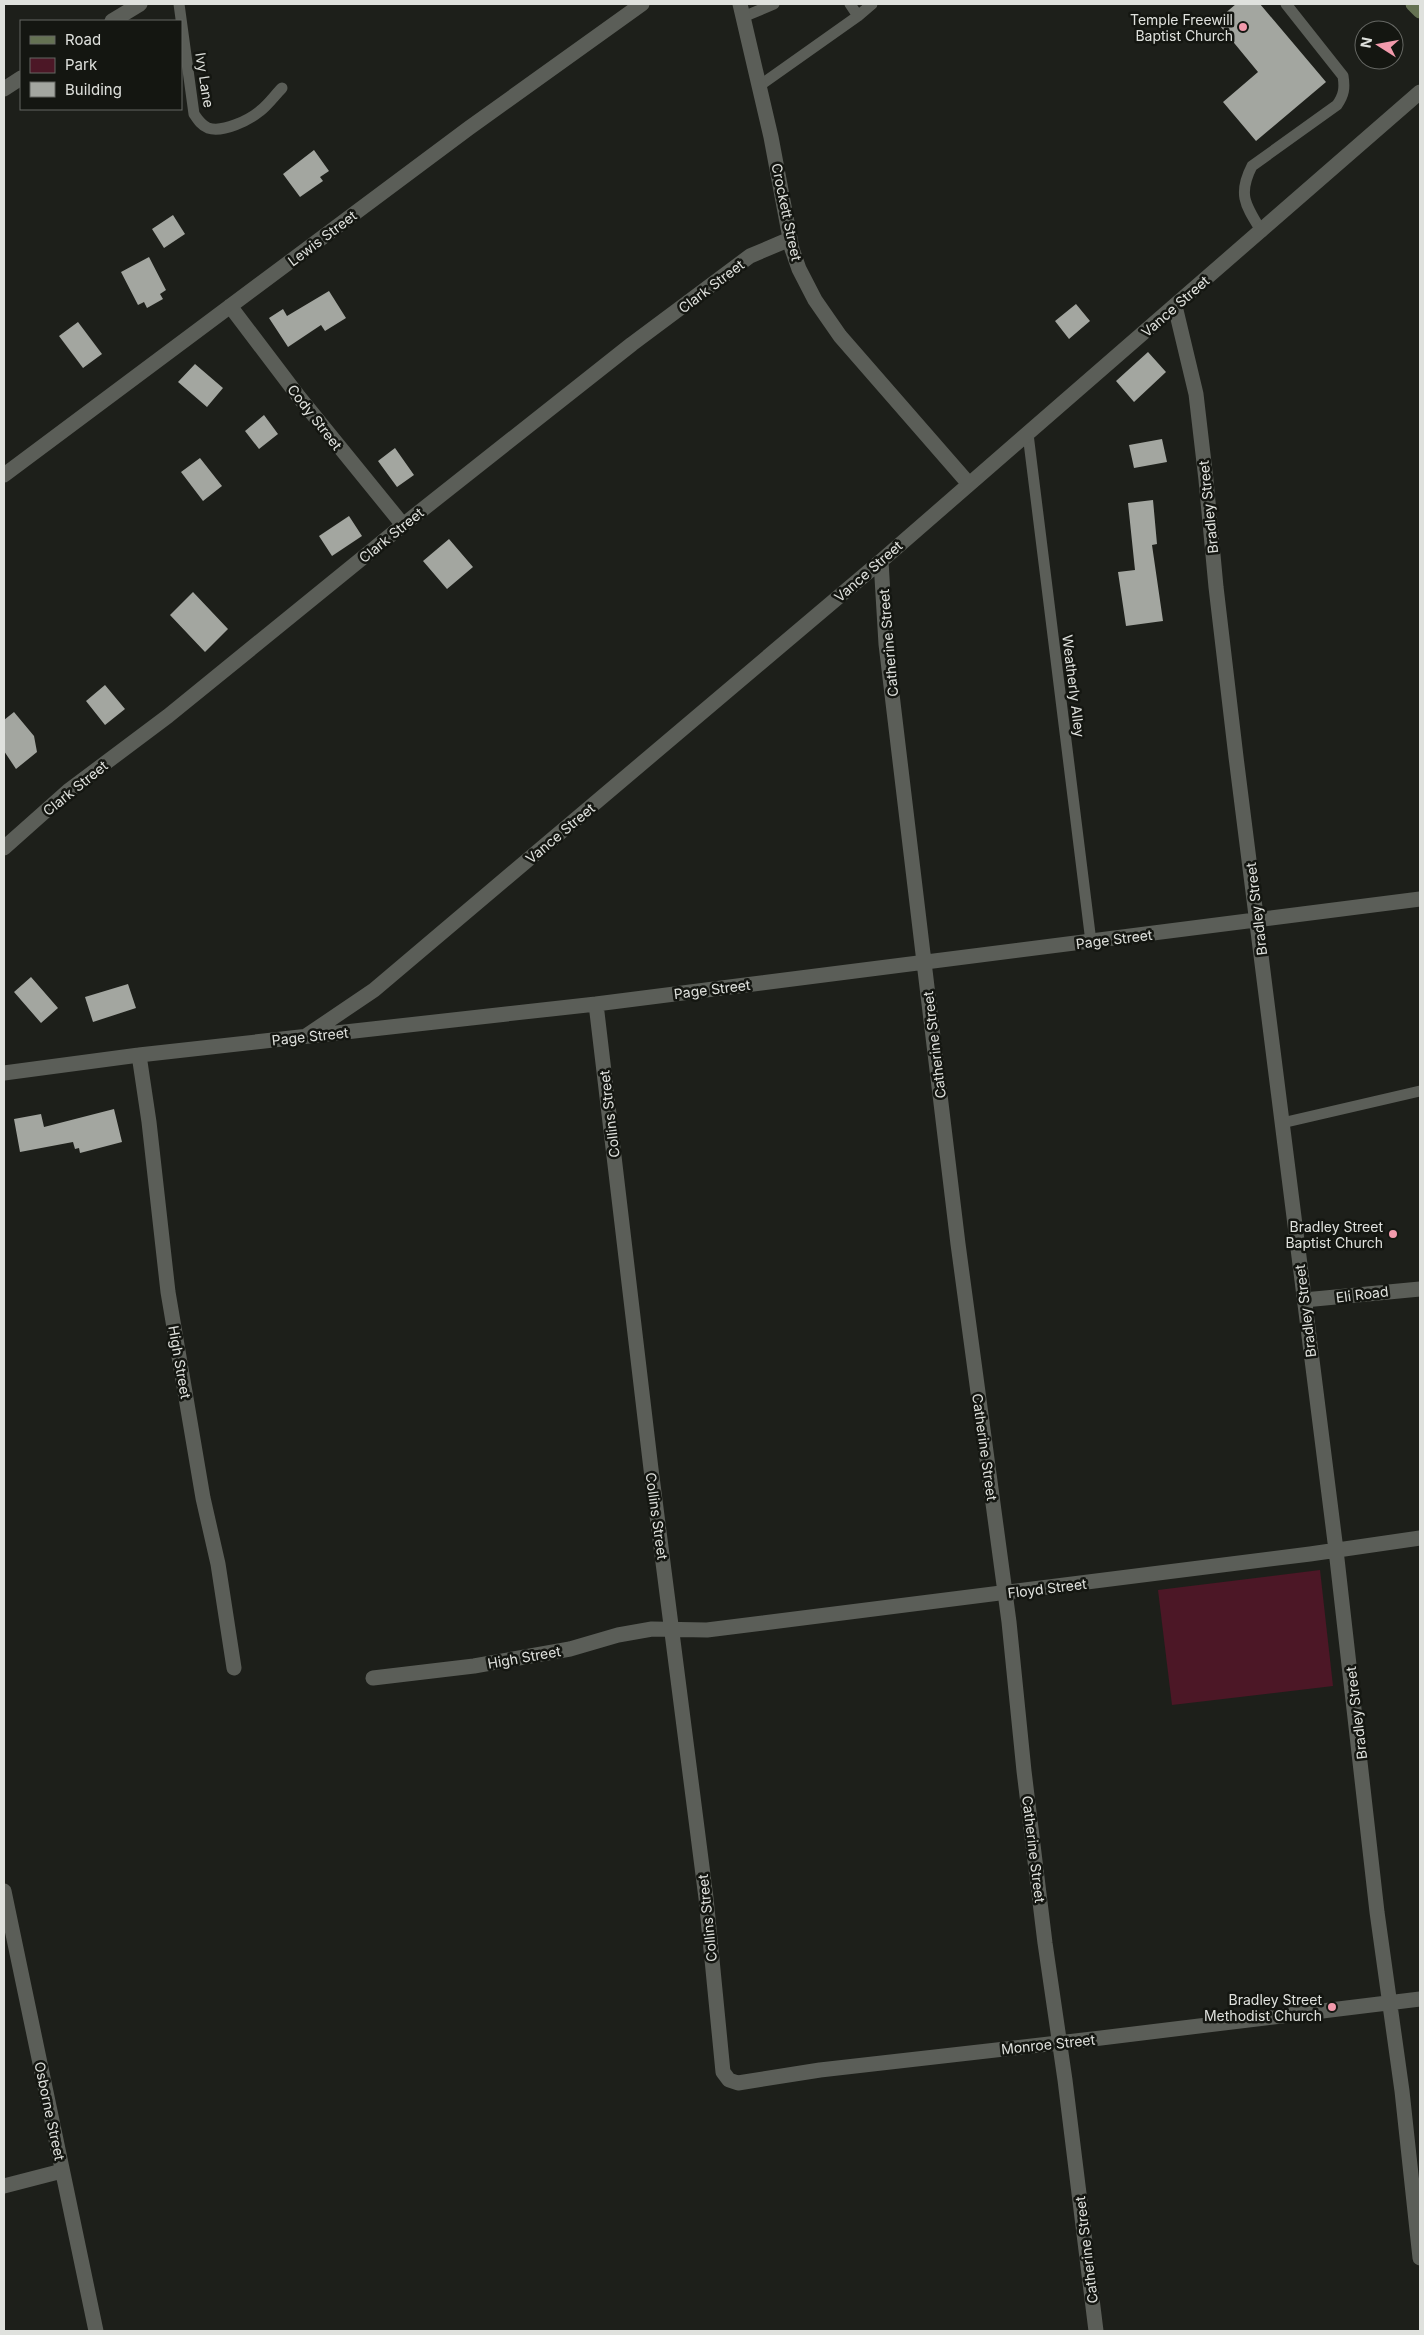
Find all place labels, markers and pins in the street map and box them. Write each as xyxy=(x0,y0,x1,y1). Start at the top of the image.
place label: Temple Freewill Baptist Church xyxy=(1130,11,1233,44)
marker: Temple Freewill Baptist Church xyxy=(1237,21,1249,33)
place label: Bradley Street Baptist Church xyxy=(1285,1218,1383,1251)
marker: Bradley Street Baptist Church xyxy=(1387,1228,1399,1240)
place label: Bradley Street Methodist Church xyxy=(1204,1991,1322,2024)
marker: Bradley Street Methodist Church xyxy=(1326,2001,1338,2013)

